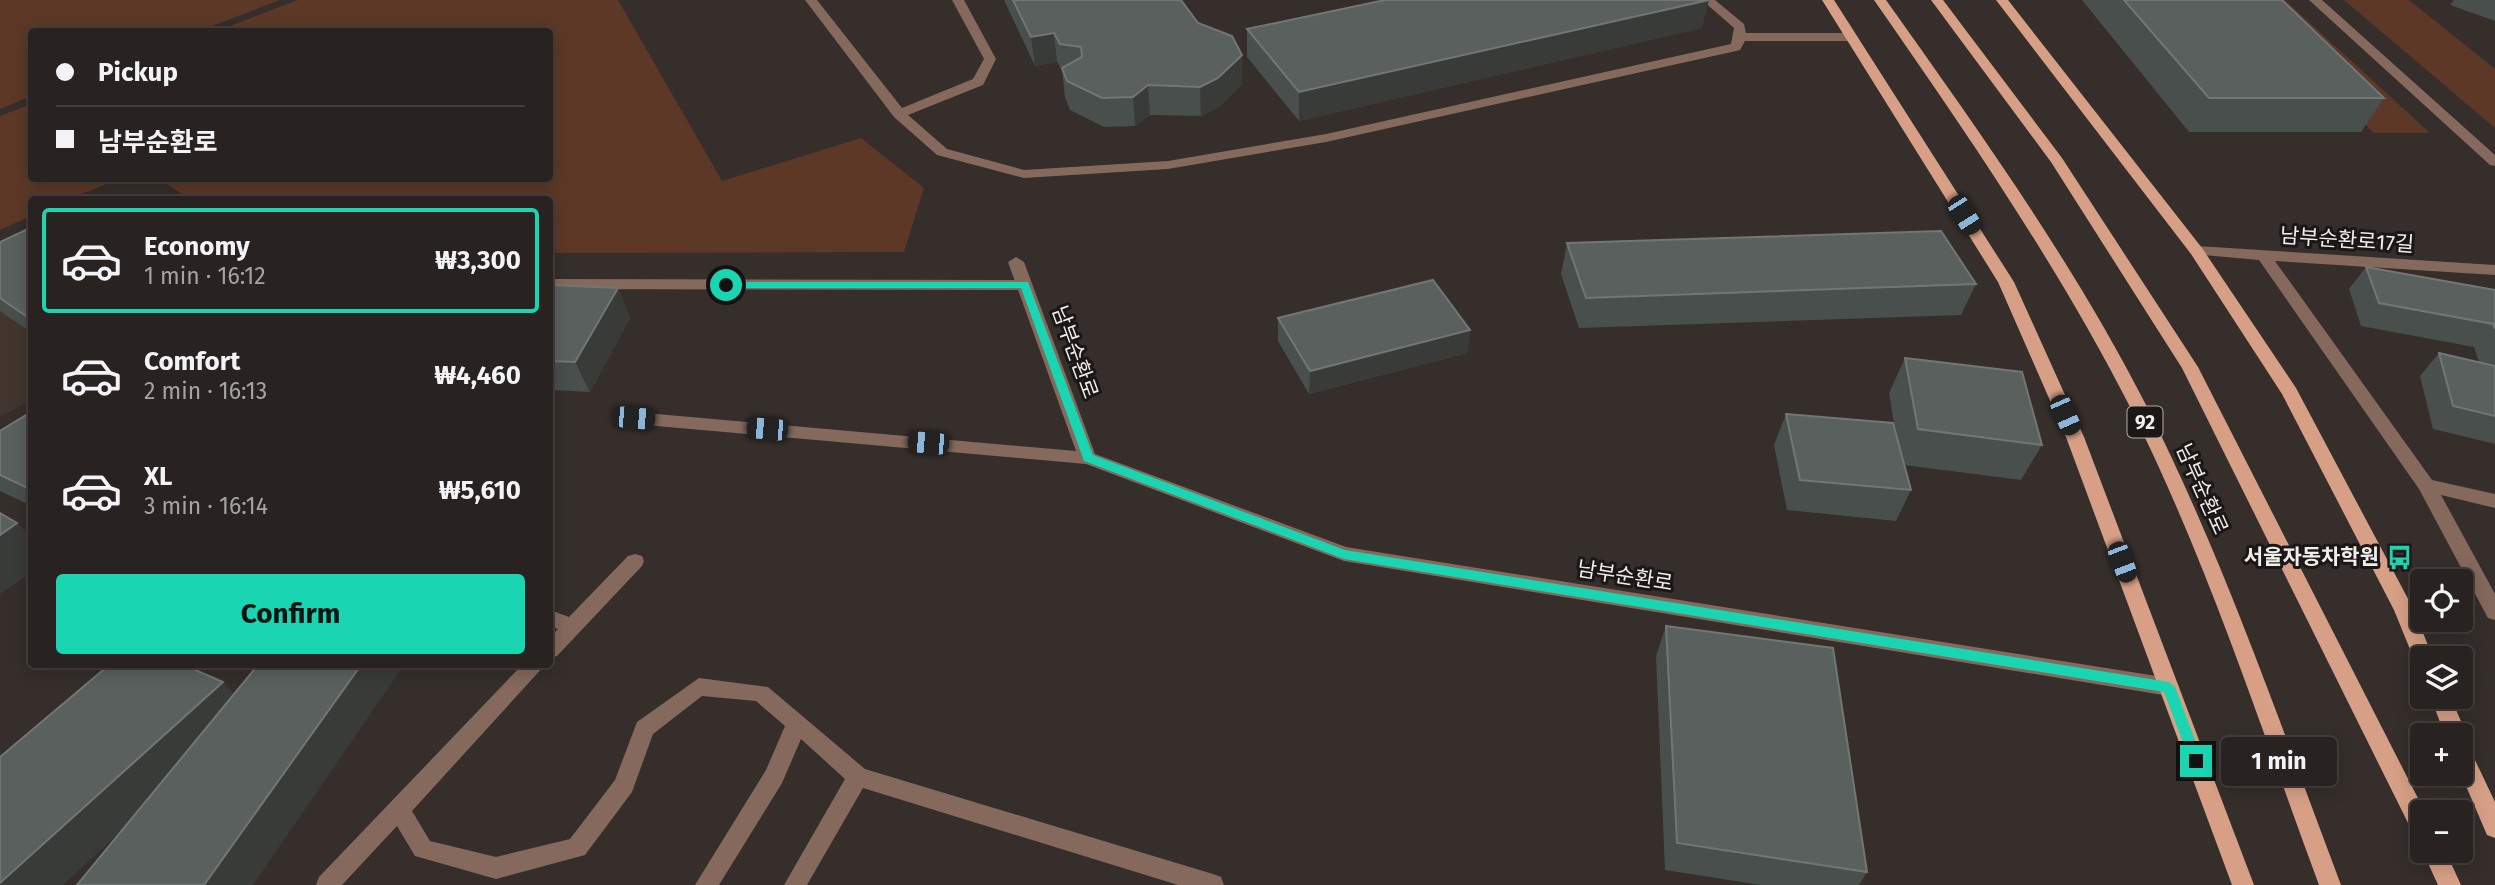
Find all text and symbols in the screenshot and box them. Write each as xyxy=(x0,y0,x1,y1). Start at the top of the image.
text: Pickup xyxy=(98,57,178,88)
text: 남부순환로 xyxy=(98,127,218,158)
car xyxy=(1944,192,1985,238)
street label: 남부순환로17길 xyxy=(2279,222,2415,258)
icon: car xyxy=(60,229,123,292)
text: Economy xyxy=(144,231,250,262)
text: ₩3,300 xyxy=(435,245,521,276)
text: 1 min · 16:12 xyxy=(144,262,266,290)
route start xyxy=(710,269,742,301)
street label: 남부순환로 xyxy=(1046,302,1104,402)
icon: car xyxy=(60,344,123,407)
text: Comfort xyxy=(144,346,240,377)
text: ₩4,460 xyxy=(434,360,521,391)
text: 2 min · 16:13 xyxy=(144,377,267,405)
car xyxy=(2047,392,2084,438)
car xyxy=(613,406,656,430)
road number: 92 xyxy=(2128,406,2162,438)
car xyxy=(746,417,789,441)
car xyxy=(907,431,950,455)
street label: 남부순환로 xyxy=(2170,440,2234,538)
icon: car xyxy=(60,459,123,522)
text: XL xyxy=(144,461,172,492)
text: ₩5,610 xyxy=(439,475,521,506)
text: 3 min · 16:14 xyxy=(144,492,268,520)
car xyxy=(2105,539,2140,585)
bus stop icon: 서울자동차학원 xyxy=(2385,543,2413,571)
place label: 서울자동차학원 xyxy=(2244,544,2379,570)
street label: 남부순환로 xyxy=(1575,556,1675,596)
map controls xyxy=(2410,569,2473,863)
button: locate xyxy=(2410,569,2473,632)
button: Confirm xyxy=(56,574,525,654)
button: layers xyxy=(2410,646,2473,709)
button: + xyxy=(2410,723,2473,786)
callout: 1 min xyxy=(2220,736,2336,786)
route end xyxy=(2180,745,2212,777)
text: 1 min xyxy=(2251,747,2307,775)
button: − xyxy=(2410,800,2473,863)

